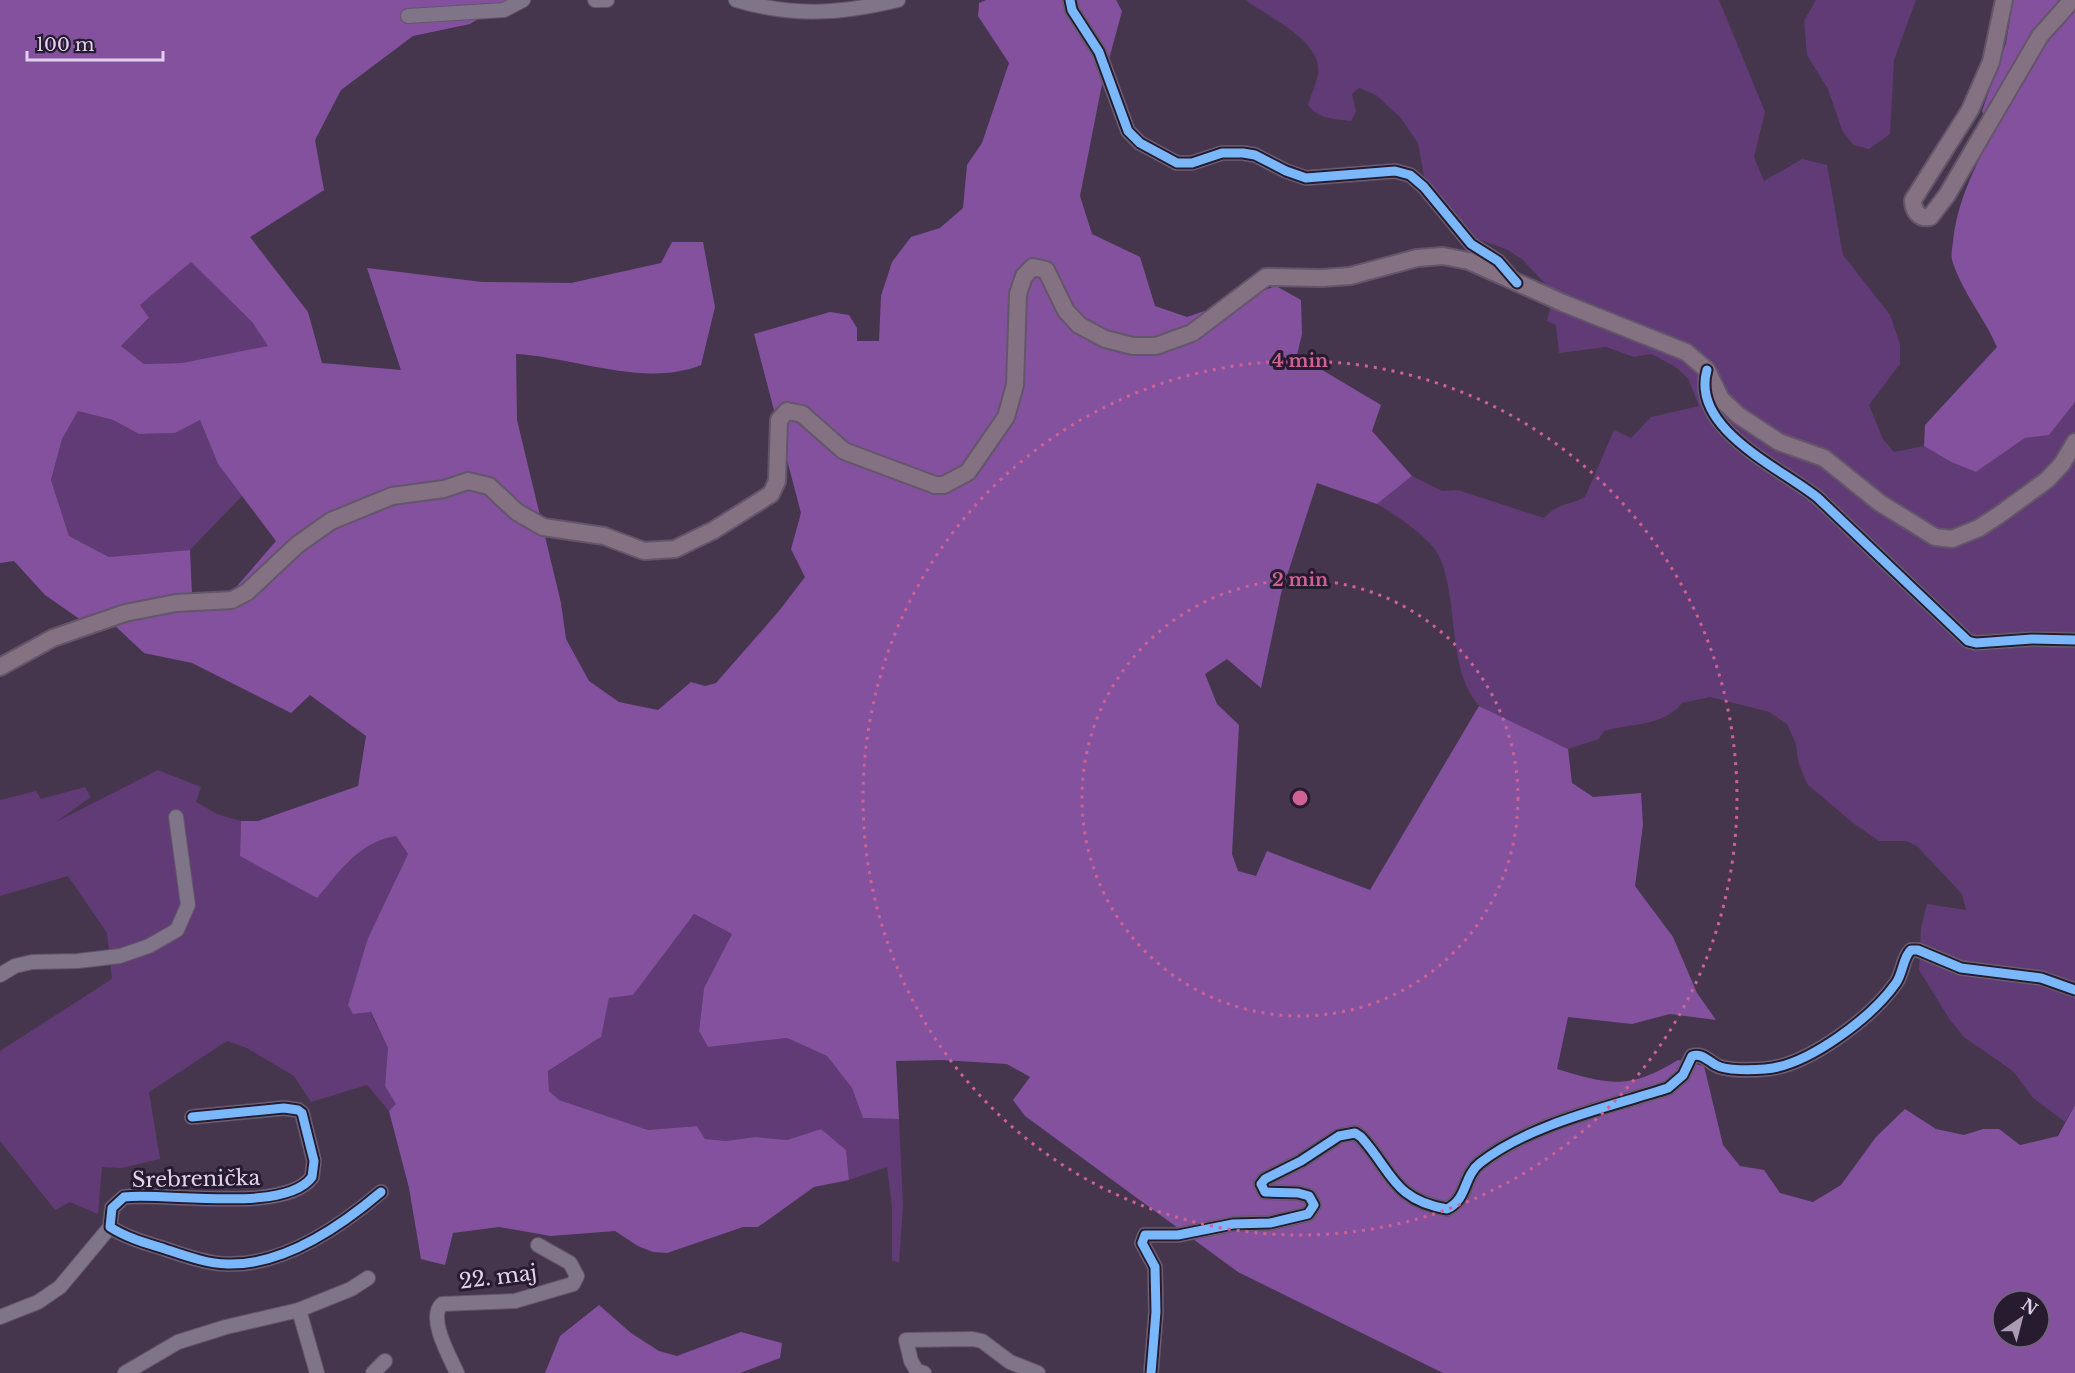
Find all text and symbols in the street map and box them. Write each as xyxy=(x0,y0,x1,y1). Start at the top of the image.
scale bar xyxy=(27,24,164,62)
text: 100 m xyxy=(36,34,94,56)
text: 4 min xyxy=(1272,350,1328,372)
text: 2 min xyxy=(1272,569,1328,591)
centre of rings xyxy=(1290,788,1310,808)
street label: Srebrenička xyxy=(132,1165,261,1193)
street label: 22. maj xyxy=(458,1259,538,1295)
north arrow xyxy=(1991,1289,2051,1349)
text: N xyxy=(2018,1294,2042,1319)

